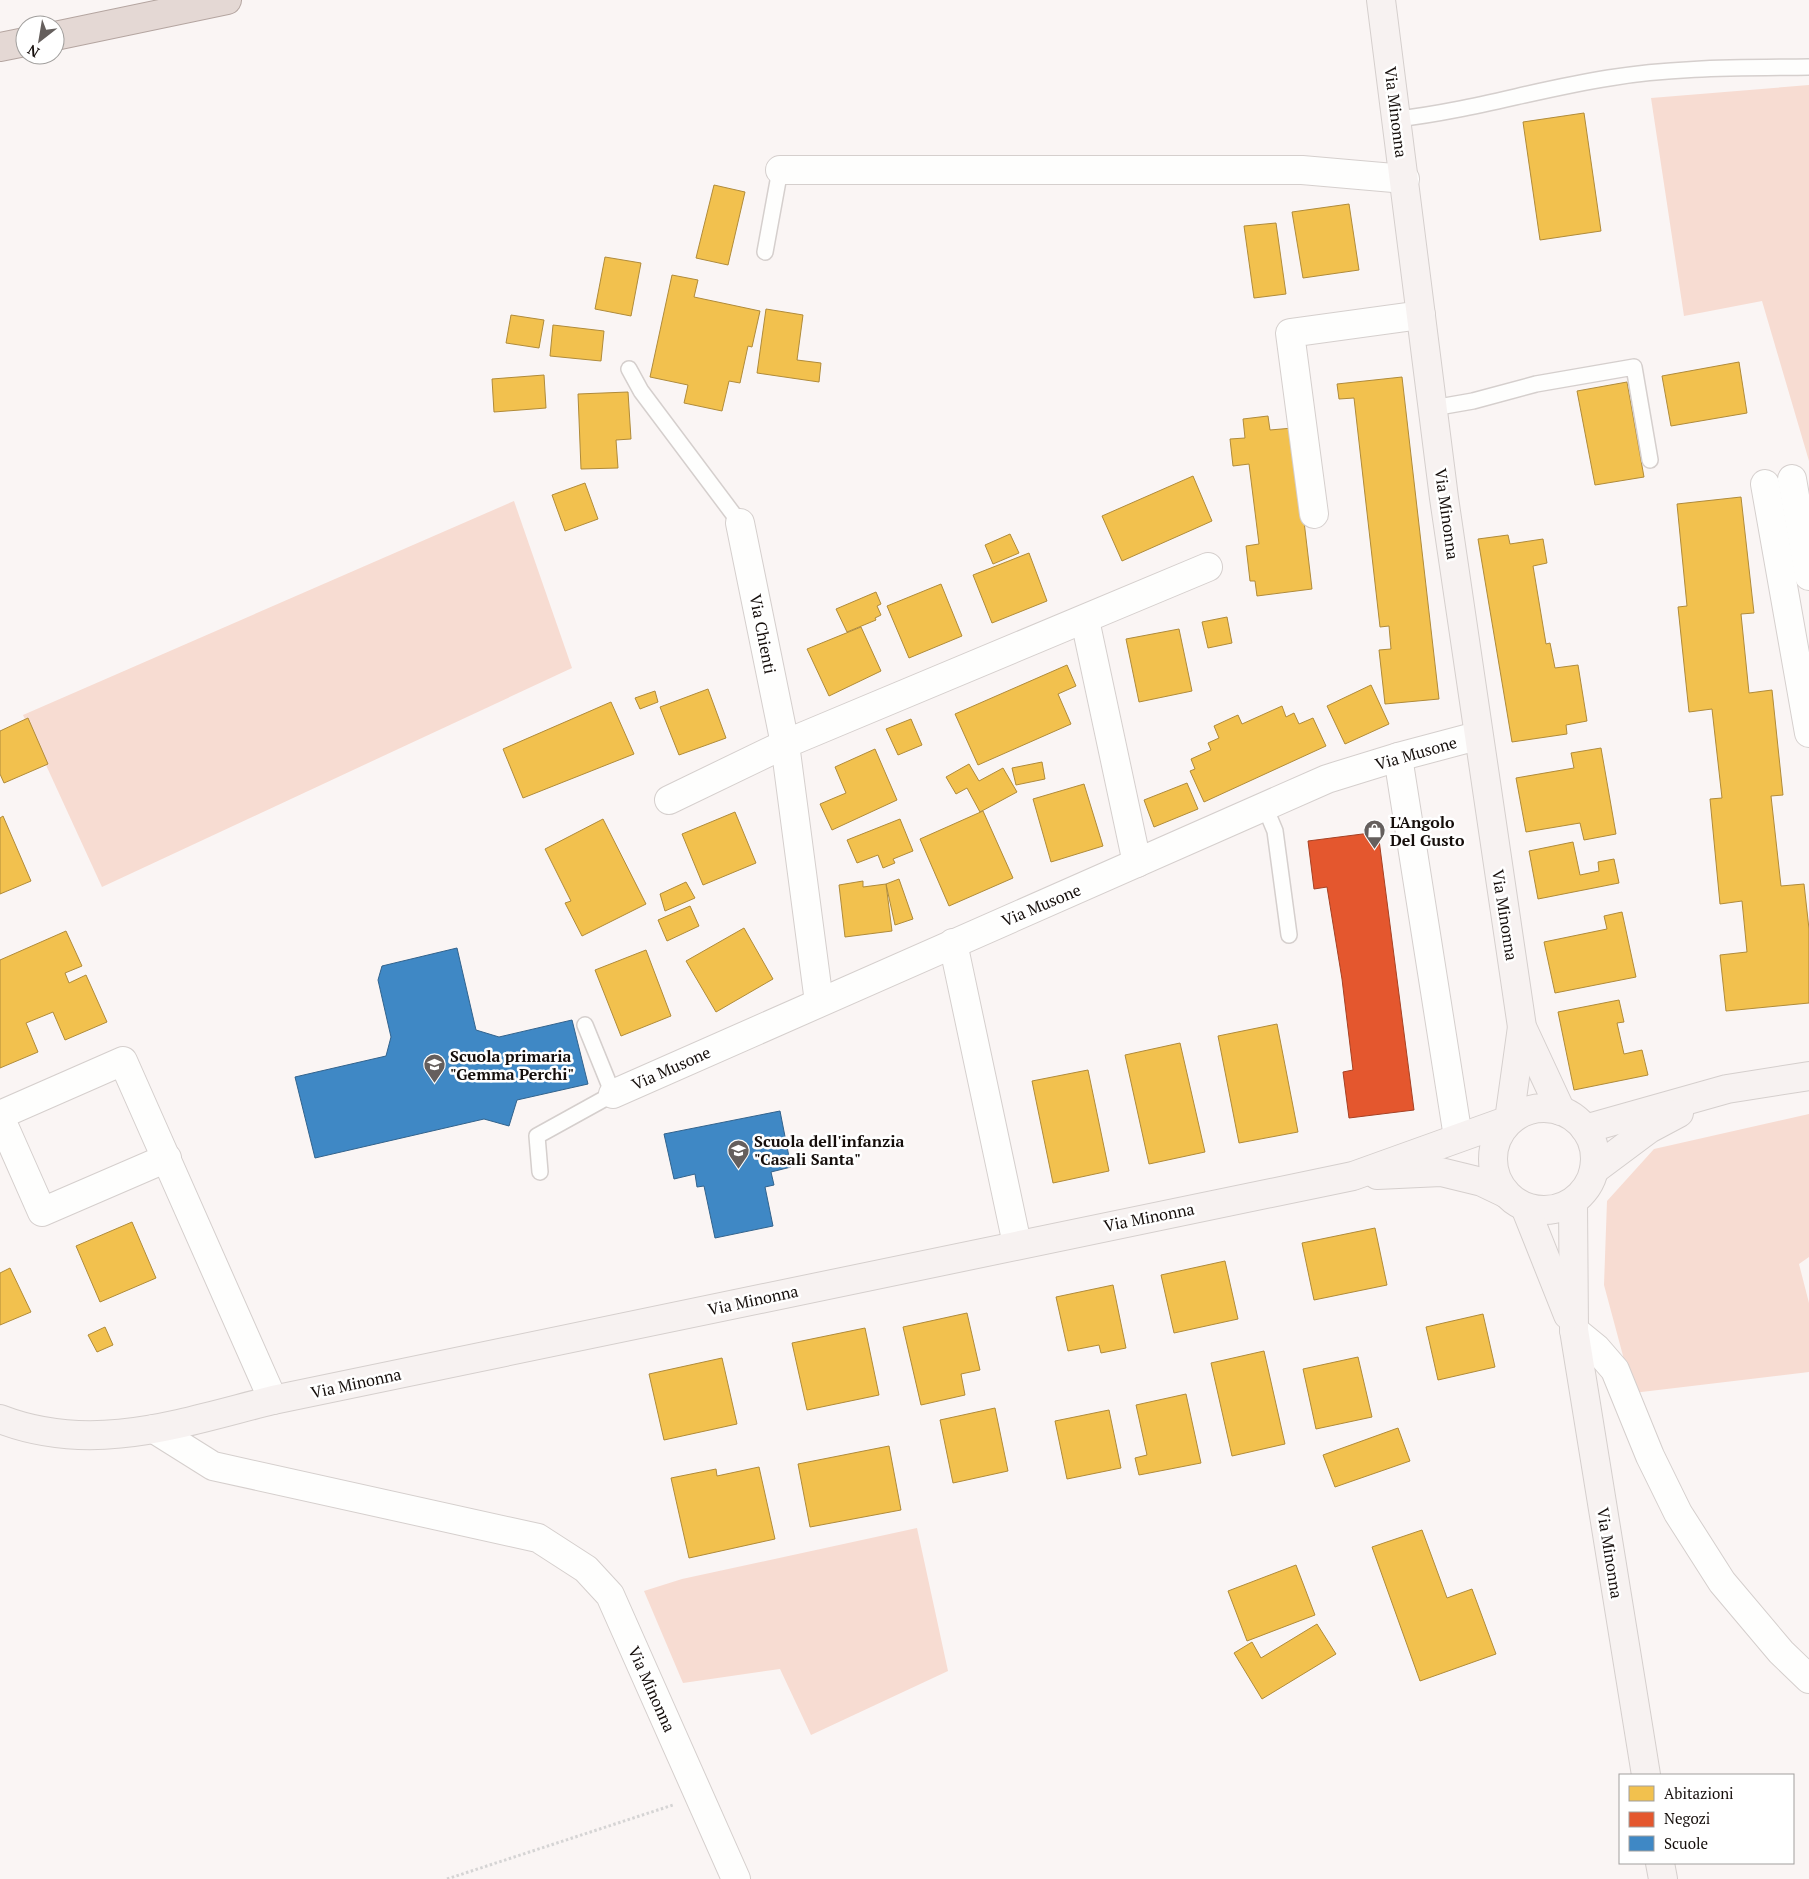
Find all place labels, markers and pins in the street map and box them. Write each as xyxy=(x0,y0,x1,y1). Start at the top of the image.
place label: L'Angolo Del Gusto xyxy=(1390,811,1465,851)
shop icon: L'Angolo Del Gusto xyxy=(1362,819,1386,850)
place label: Scuola primaria "Gemma Perchi" xyxy=(450,1045,574,1085)
school or university icon: Scuola primaria "Gemma Perchi" xyxy=(422,1053,446,1084)
place label: Scuola dell'infanzia "Casali Santa" xyxy=(754,1130,905,1170)
school or university icon: Scuola dell'infanzia "Casali Santa" xyxy=(726,1138,750,1169)

